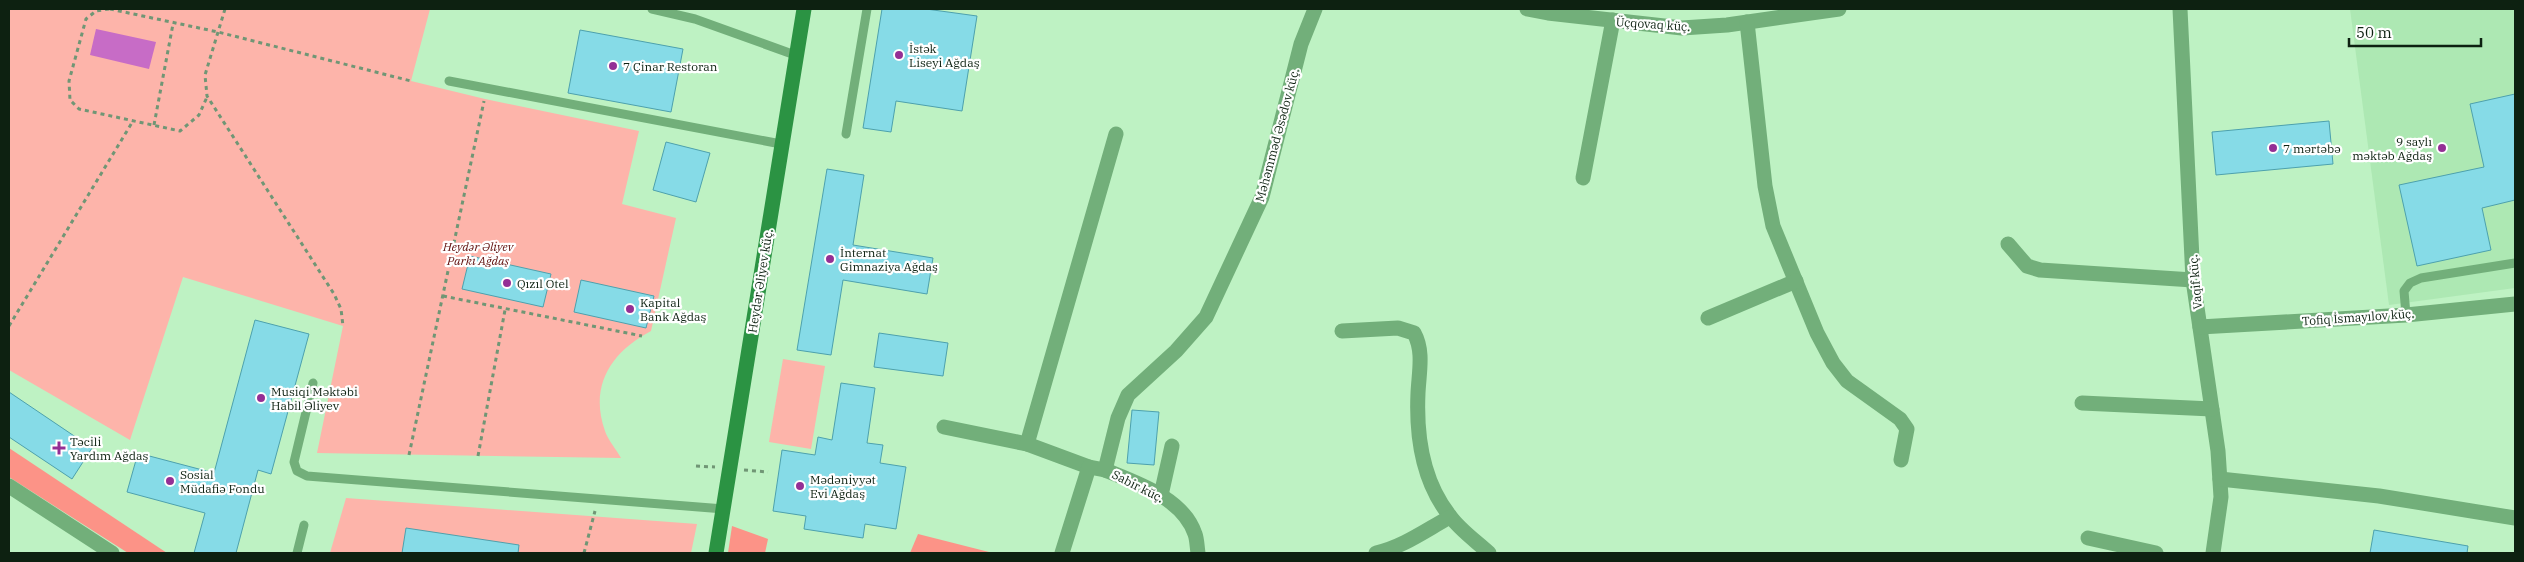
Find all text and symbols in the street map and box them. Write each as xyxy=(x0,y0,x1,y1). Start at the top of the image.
street label: Üçqovaq küç. xyxy=(1615,14,1691,34)
scale bar xyxy=(2349,15,2482,47)
text: 50 m xyxy=(2356,23,2392,42)
place label: İstək Liseyi Ağdaş xyxy=(909,41,980,70)
marker: İstək Liseyi Ağdaş xyxy=(893,49,905,61)
place label: 7 Çinar Restoran xyxy=(623,59,718,74)
marker: 7 Çinar Restoran xyxy=(607,60,619,72)
street label: Məhəmməd Əsədov küç. xyxy=(1252,67,1302,203)
place label: 9 saylı məktəb Ağdaş xyxy=(2352,134,2432,163)
place label: 7 mərtəbə xyxy=(2283,141,2341,156)
marker: 7 mərtəbə xyxy=(2267,142,2279,154)
marker: 9 saylı məktəb Ağdaş xyxy=(2436,142,2448,154)
street label: Heydər Əliyev küç. xyxy=(744,228,776,334)
park label: Heydər Əliyev Parkı Ağdaş xyxy=(442,239,515,268)
place label: İnternat Gimnaziya Ağdaş xyxy=(840,245,938,274)
marker: İnternat Gimnaziya Ağdaş xyxy=(824,253,836,265)
street label: Vaqif küç. xyxy=(2185,254,2205,310)
place label: Qızıl Otel xyxy=(517,276,569,291)
marker: Qızıl Otel xyxy=(501,277,513,289)
place label: Kapital Bank Ağdaş xyxy=(640,295,707,324)
marker: Kapital Bank Ağdaş xyxy=(624,303,636,315)
street label: Tofiq İsmayılov küç. xyxy=(2301,306,2415,328)
place label: Musiqi Məktəbi Habil Əliyev xyxy=(271,384,358,413)
marker: Musiqi Məktəbi Habil Əliyev xyxy=(255,392,267,404)
place label: Təcili Yardım Ağdaş xyxy=(70,434,149,463)
marker: Təcili Yardım Ağdaş xyxy=(52,441,66,455)
place label: Sosial Müdafiə Fondu xyxy=(180,467,265,496)
street label: Sabir küç. xyxy=(1110,467,1166,505)
place label: Mədəniyyət Evi Ağdaş xyxy=(810,472,876,501)
marker: Sosial Müdafiə Fondu xyxy=(164,475,176,487)
marker: Mədəniyyət Evi Ağdaş xyxy=(794,480,806,492)

